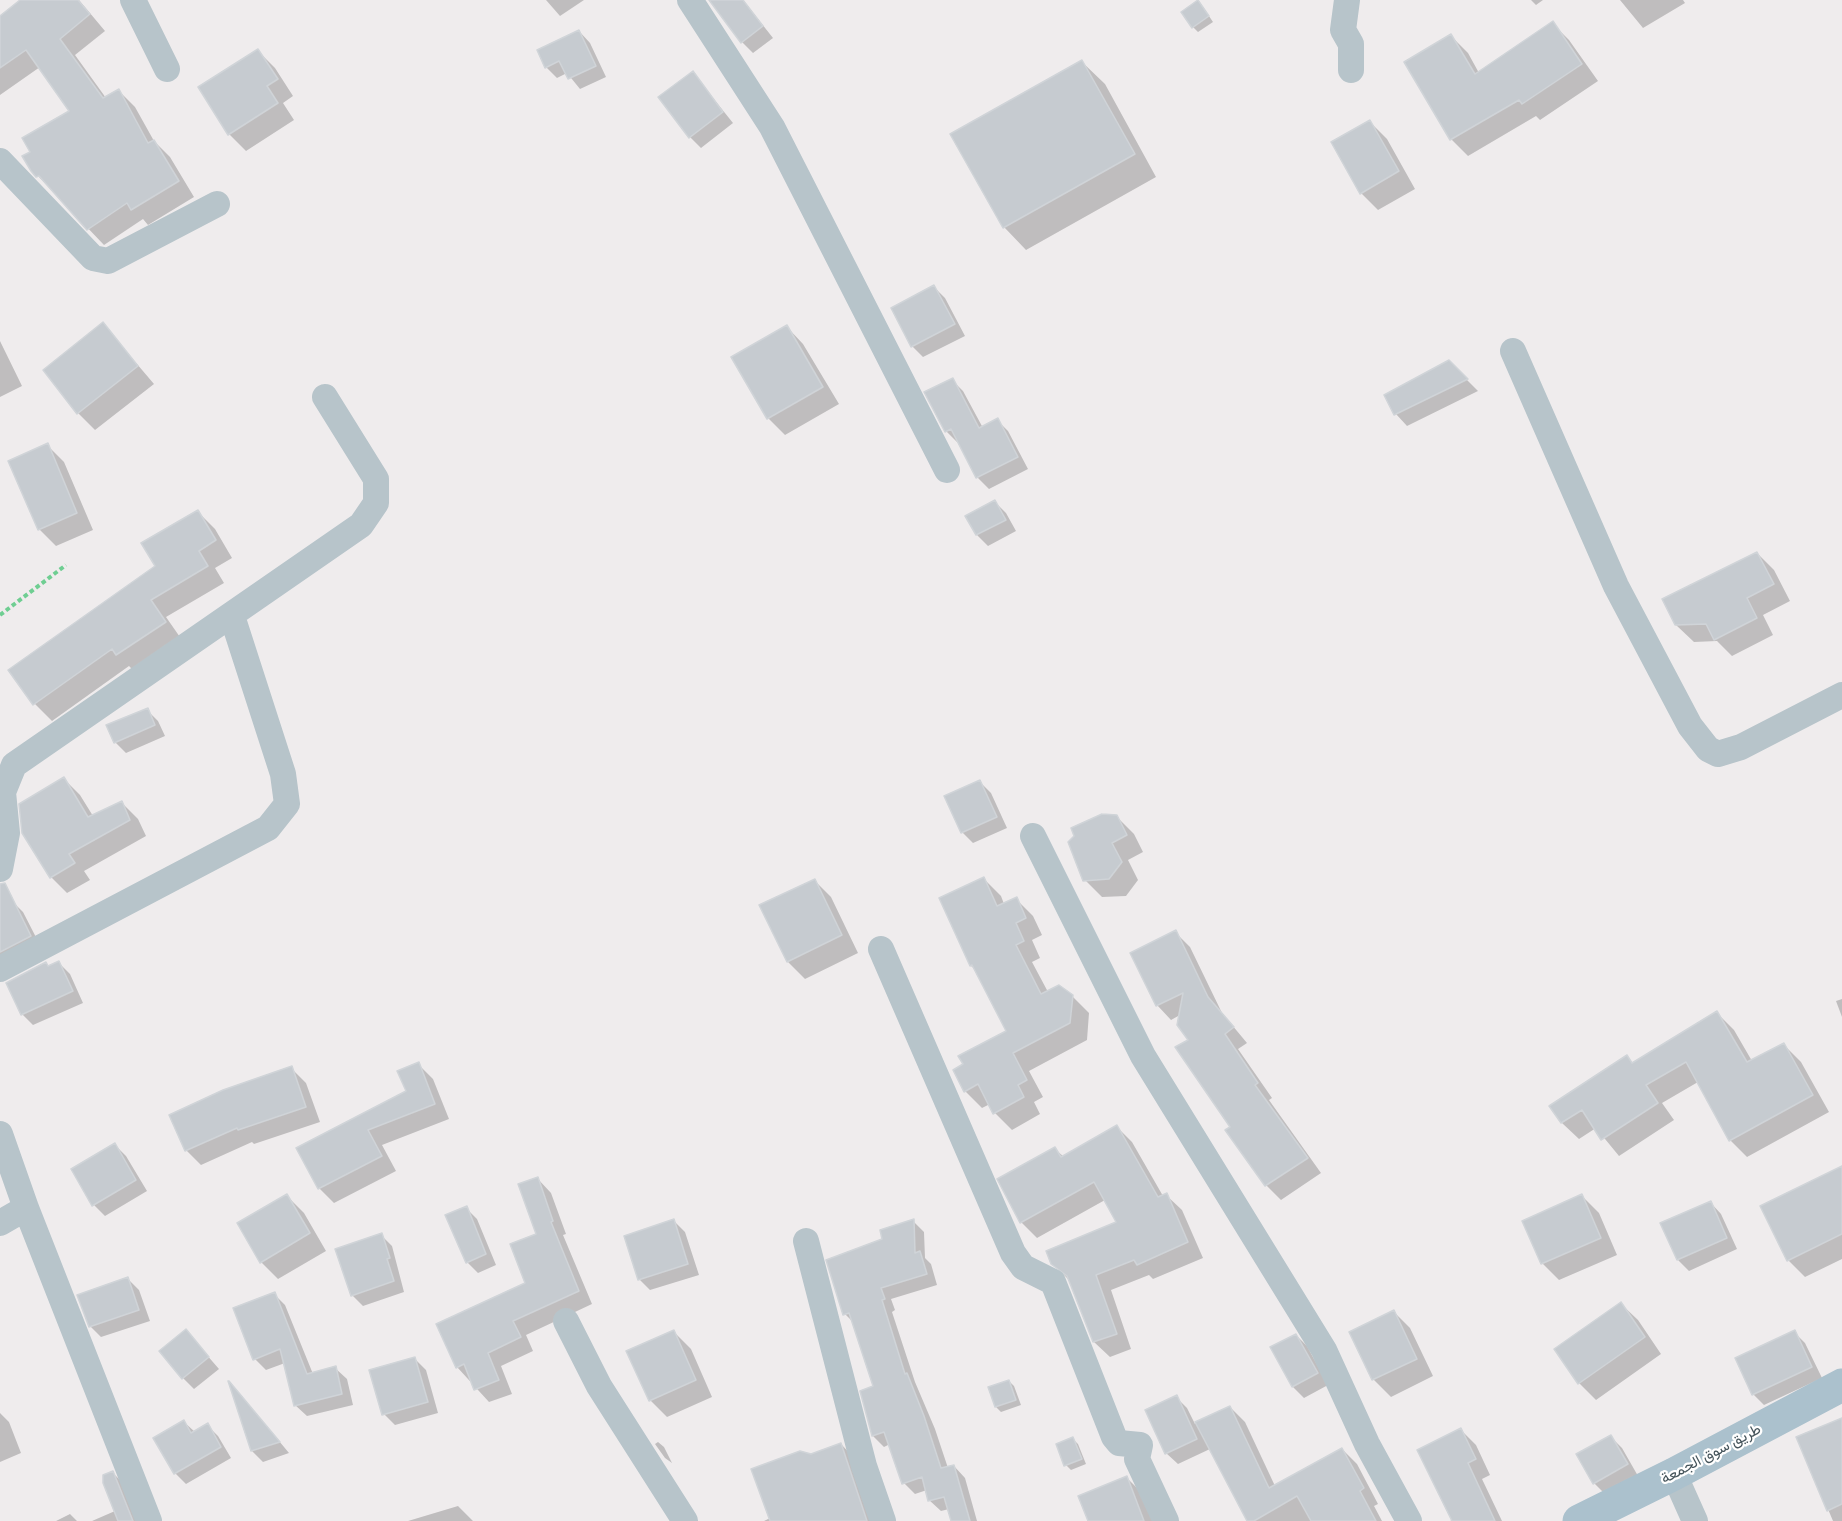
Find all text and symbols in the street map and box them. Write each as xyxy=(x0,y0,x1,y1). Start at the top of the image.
street label: طريق سوق الجمعة xyxy=(1658,1420,1764,1488)

